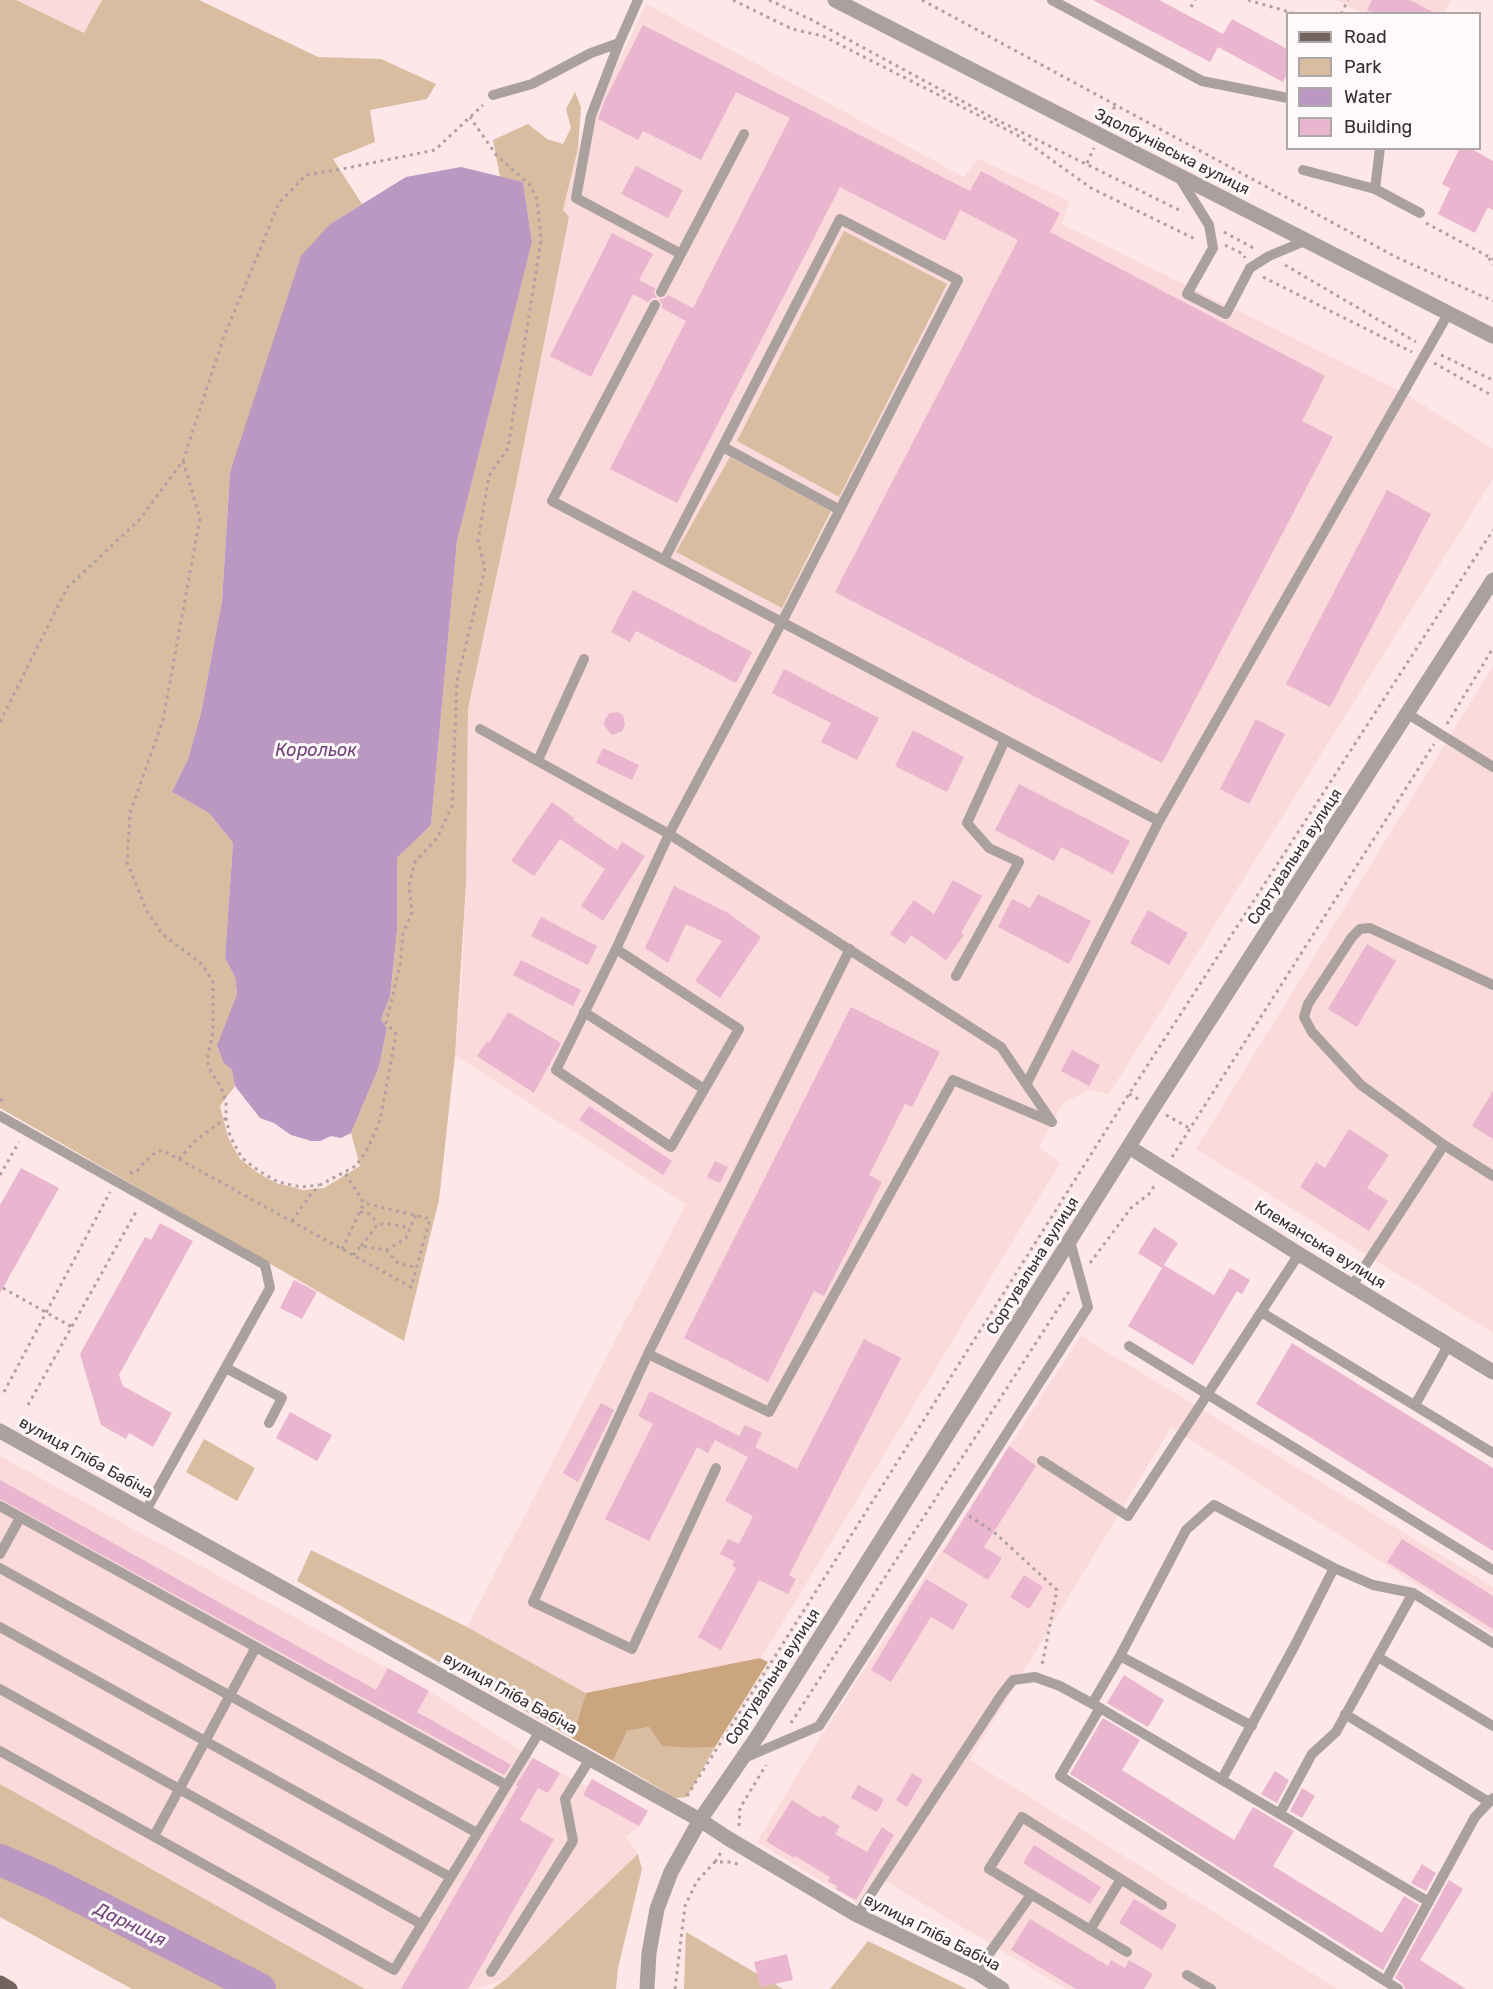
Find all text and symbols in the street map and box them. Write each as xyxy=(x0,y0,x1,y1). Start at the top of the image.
legend xyxy=(1286,12,1481,150)
text: Road xyxy=(1344,26,1387,48)
text: Park xyxy=(1344,56,1381,78)
text: Water xyxy=(1344,86,1392,108)
street label: Здолбунівська вулиця xyxy=(1091,105,1253,199)
text: Building xyxy=(1344,116,1412,138)
water label: Корольок xyxy=(275,740,357,762)
street label: Сортувальна вулиця xyxy=(1244,785,1346,929)
street label: Сортувальна вулиця xyxy=(983,1194,1083,1338)
street label: Клеманська вулиця xyxy=(1251,1197,1389,1293)
street label: вулиця Гліба Бабіча xyxy=(16,1413,156,1503)
street label: Сортувальна вулиця xyxy=(722,1605,824,1749)
street label: вулиця Гліба Бабіча xyxy=(440,1649,580,1739)
street label: вулиця Гліба Бабіча xyxy=(861,1890,1003,1976)
water label: Дарниця xyxy=(91,1898,169,1952)

